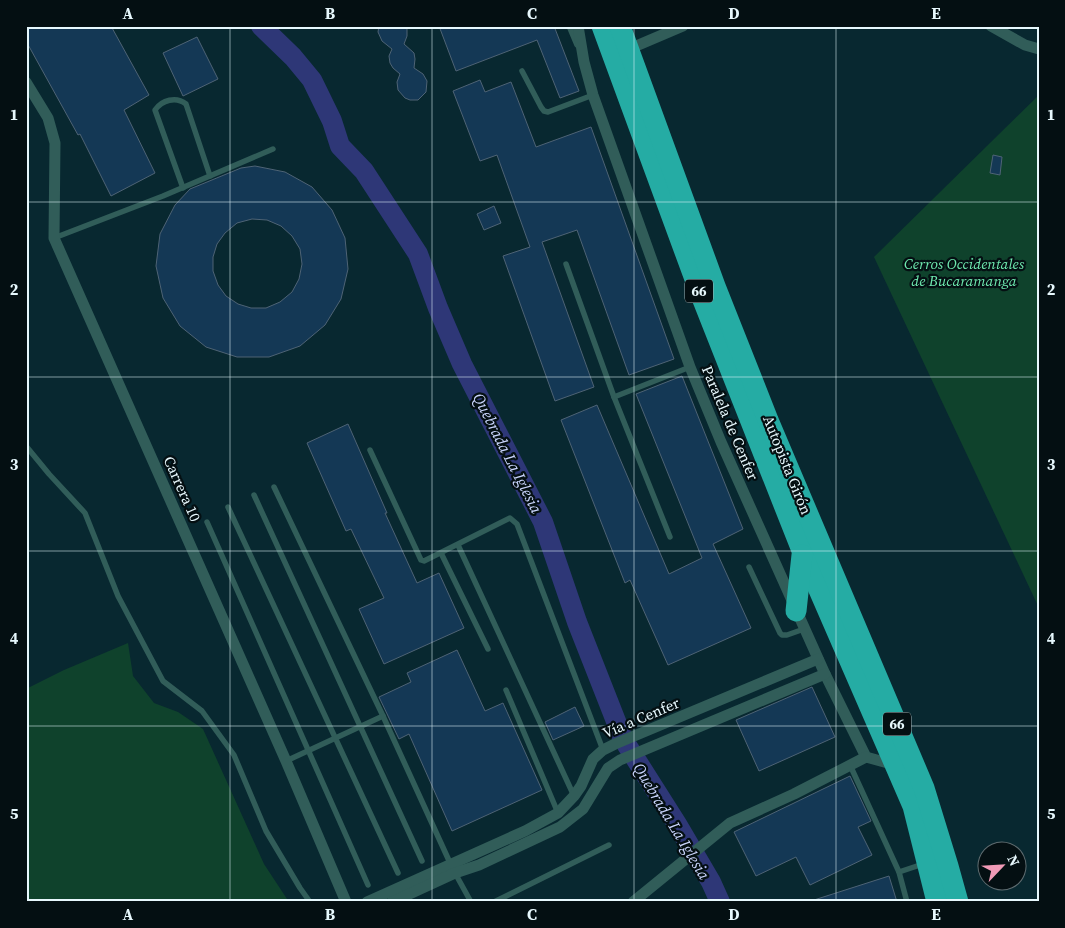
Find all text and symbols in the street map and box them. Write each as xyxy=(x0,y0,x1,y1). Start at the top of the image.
text: A xyxy=(123,2,134,24)
text: B xyxy=(325,2,336,24)
text: C xyxy=(527,2,537,24)
text: D xyxy=(728,2,740,24)
text: E xyxy=(931,2,941,24)
text: 1 xyxy=(10,103,18,125)
text: 1 xyxy=(1047,103,1055,125)
park label: Cerros Occidentales de Bucaramanga xyxy=(904,253,1025,291)
text: 2 xyxy=(10,278,19,300)
text: 2 xyxy=(1047,278,1056,300)
road number: 66 xyxy=(685,280,713,302)
street label: Paralela de Cenfer xyxy=(697,362,764,484)
water label: Quebrada La Iglesia xyxy=(468,389,548,518)
street label: Autopista Girón xyxy=(758,412,817,518)
text: 3 xyxy=(10,453,19,475)
street label: Carrera 10 xyxy=(159,453,206,525)
text: 3 xyxy=(1047,453,1056,475)
text: 4 xyxy=(10,627,19,649)
text: 4 xyxy=(1047,627,1056,649)
street label: Vía a Cenfer xyxy=(599,692,683,743)
road number: 66 xyxy=(883,712,911,736)
water label: Quebrada La Iglesia xyxy=(628,759,716,884)
text: 5 xyxy=(10,802,19,824)
text: 5 xyxy=(1047,802,1056,824)
north arrow xyxy=(978,840,1028,890)
text: N xyxy=(1003,852,1025,869)
text: A xyxy=(123,903,134,925)
text: B xyxy=(325,903,336,925)
text: C xyxy=(527,903,537,925)
text: D xyxy=(728,903,740,925)
text: E xyxy=(931,903,941,925)

